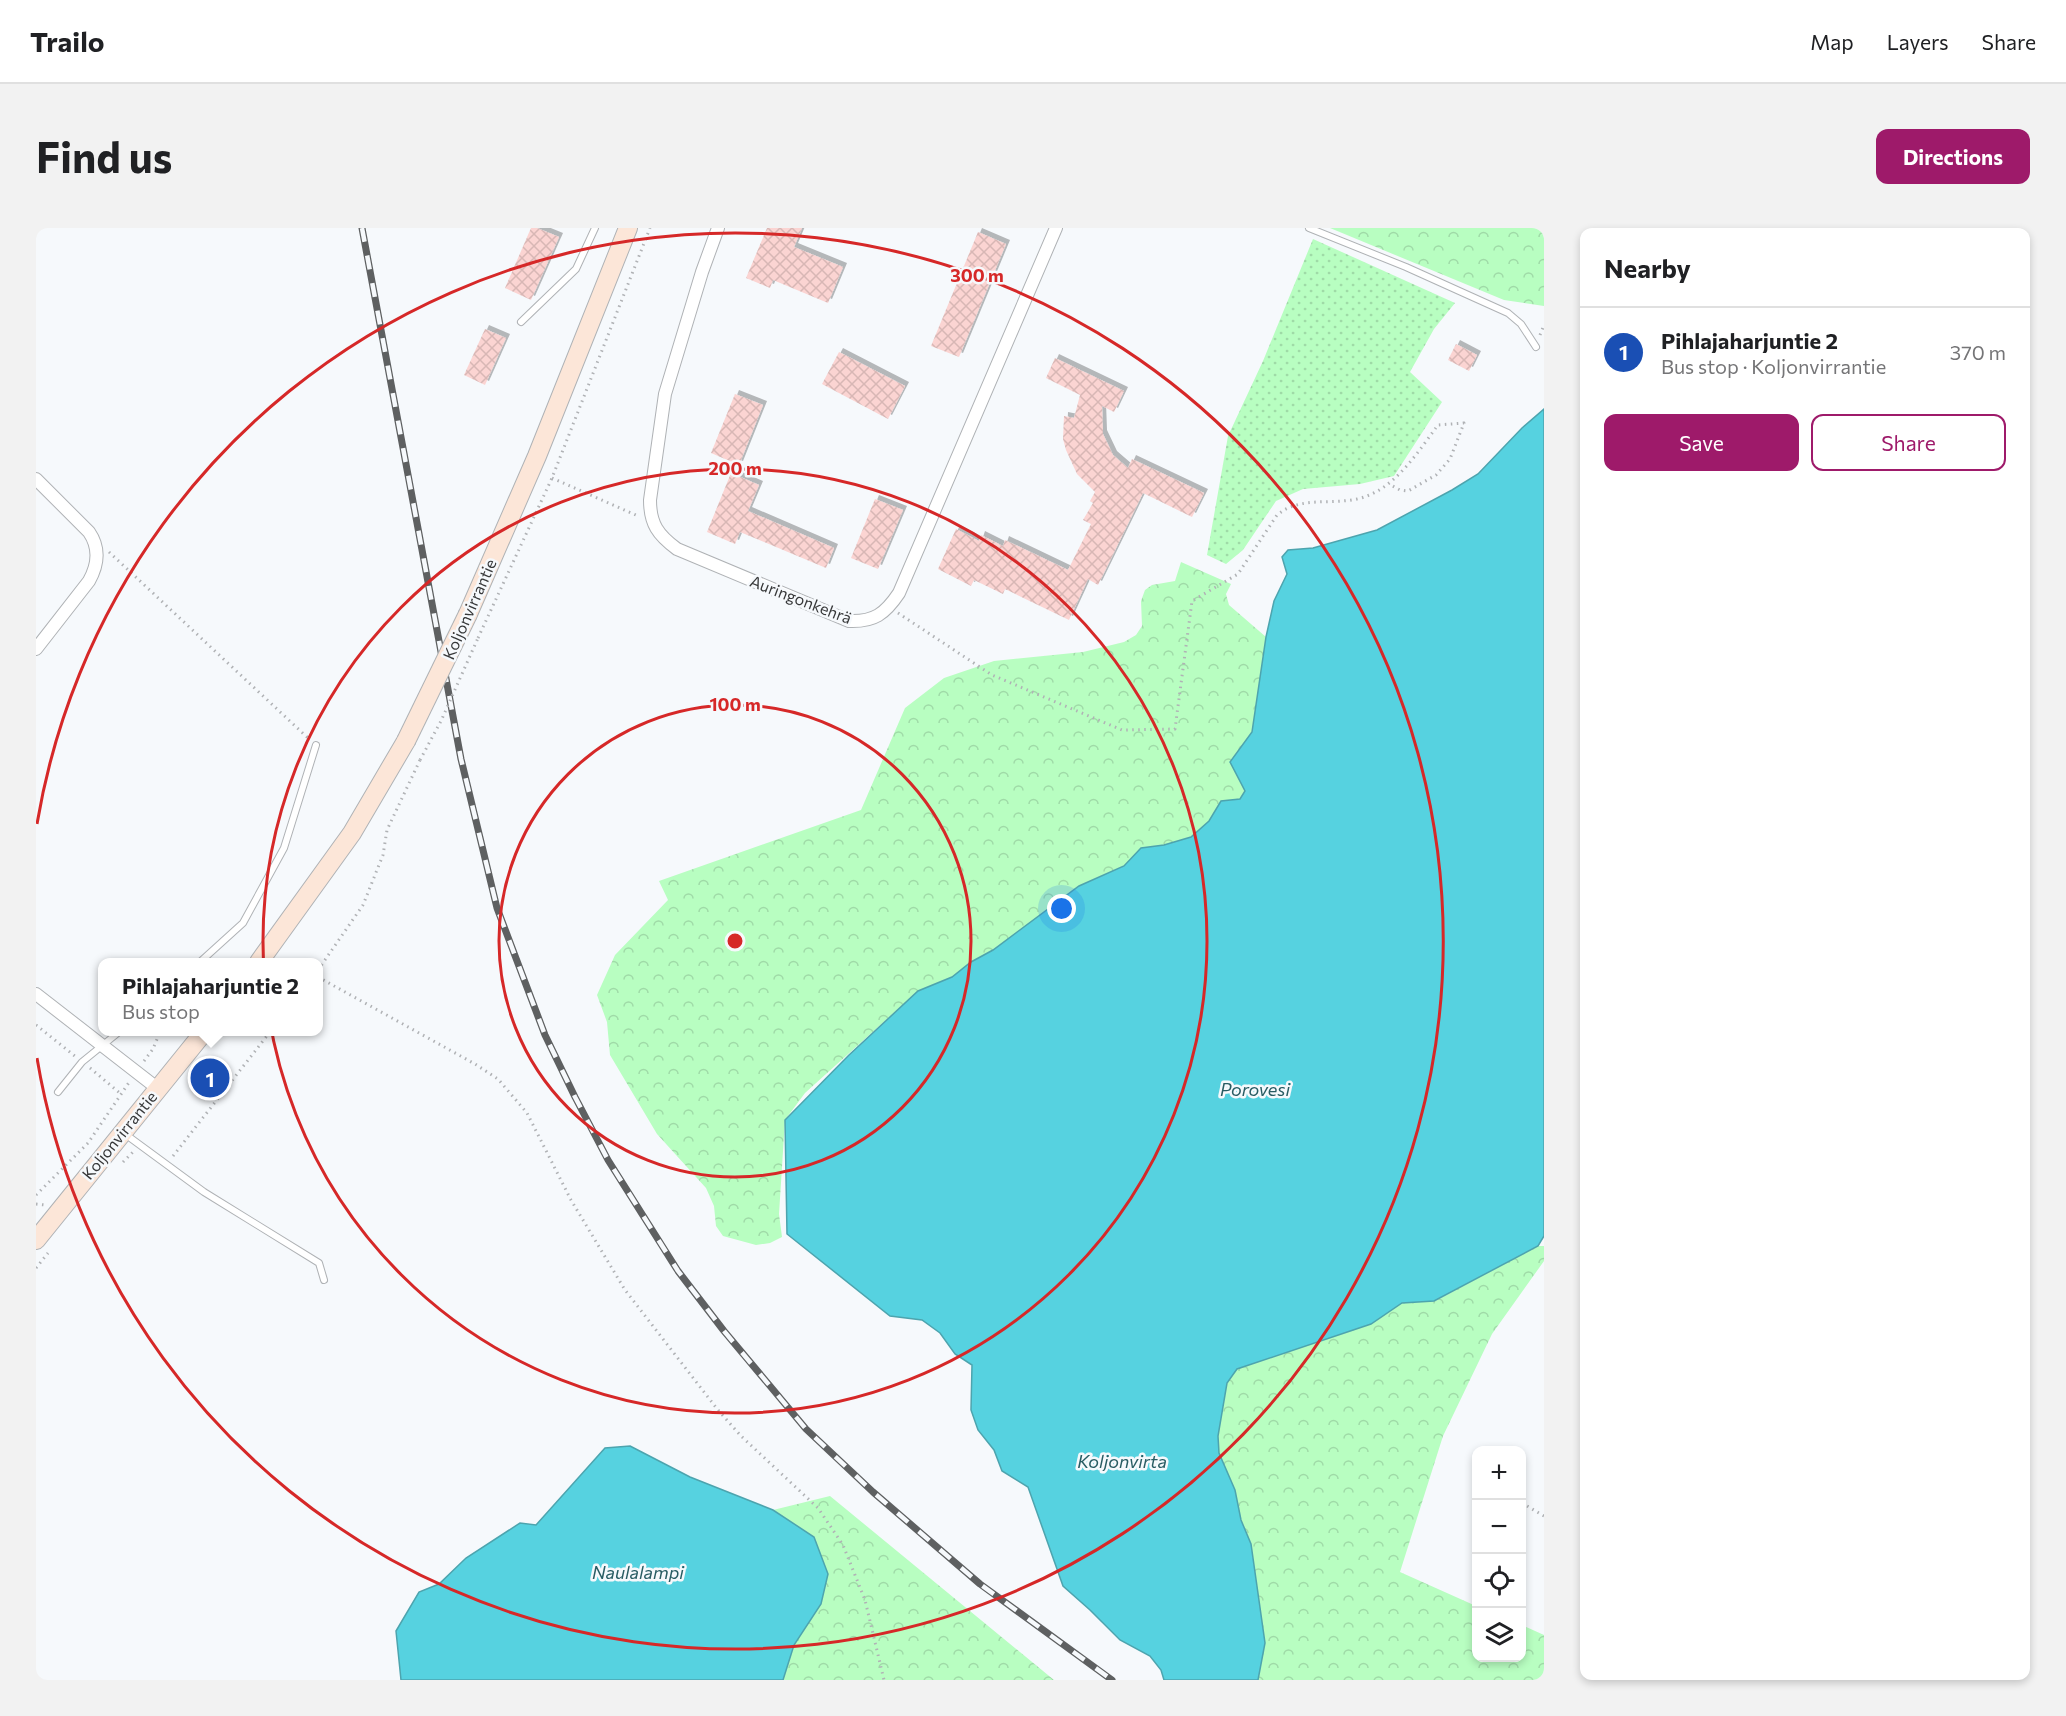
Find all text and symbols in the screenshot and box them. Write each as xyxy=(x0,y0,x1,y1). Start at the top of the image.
text: Trailo xyxy=(30,24,105,58)
text: Map xyxy=(1810,29,1854,54)
text: Layers xyxy=(1887,29,1949,54)
text: Share xyxy=(1982,29,2036,54)
button: Directions xyxy=(1876,129,2030,184)
text: Find us xyxy=(36,130,172,182)
text: Nearby xyxy=(1604,252,1691,283)
text: 300 m xyxy=(950,264,1004,286)
text: Pihlajaharjuntie 2 xyxy=(1661,327,1838,354)
text: 1 xyxy=(1619,340,1628,364)
text: 370 m xyxy=(1950,340,2006,364)
text: Bus stop · Koljonvirrantie xyxy=(1661,354,1886,378)
button: Save xyxy=(1604,414,1799,471)
button: Share xyxy=(1811,414,2006,471)
text: 200 m xyxy=(708,457,762,479)
street label: Koljonvirrantie xyxy=(438,556,500,662)
street label: Auringonkehrä xyxy=(748,571,854,627)
text: 100 m xyxy=(709,693,761,715)
your location xyxy=(1047,894,1076,923)
centre of rings xyxy=(725,931,745,951)
popup xyxy=(98,958,323,1036)
text: Pihlajaharjuntie 2 xyxy=(122,972,299,999)
text: Bus stop xyxy=(122,999,200,1023)
pin: 1 xyxy=(190,1056,230,1100)
water label: Porovesi xyxy=(1220,1078,1291,1100)
street label: Koljonvirrantie xyxy=(78,1087,160,1183)
map controls xyxy=(1472,1446,1526,1662)
button: + xyxy=(1472,1446,1526,1500)
water label: Koljonvirta xyxy=(1077,1450,1167,1472)
button: − xyxy=(1472,1500,1526,1554)
button: locate xyxy=(1472,1554,1526,1608)
water label: Naulalampi xyxy=(592,1561,685,1583)
button: layers xyxy=(1472,1608,1526,1662)

